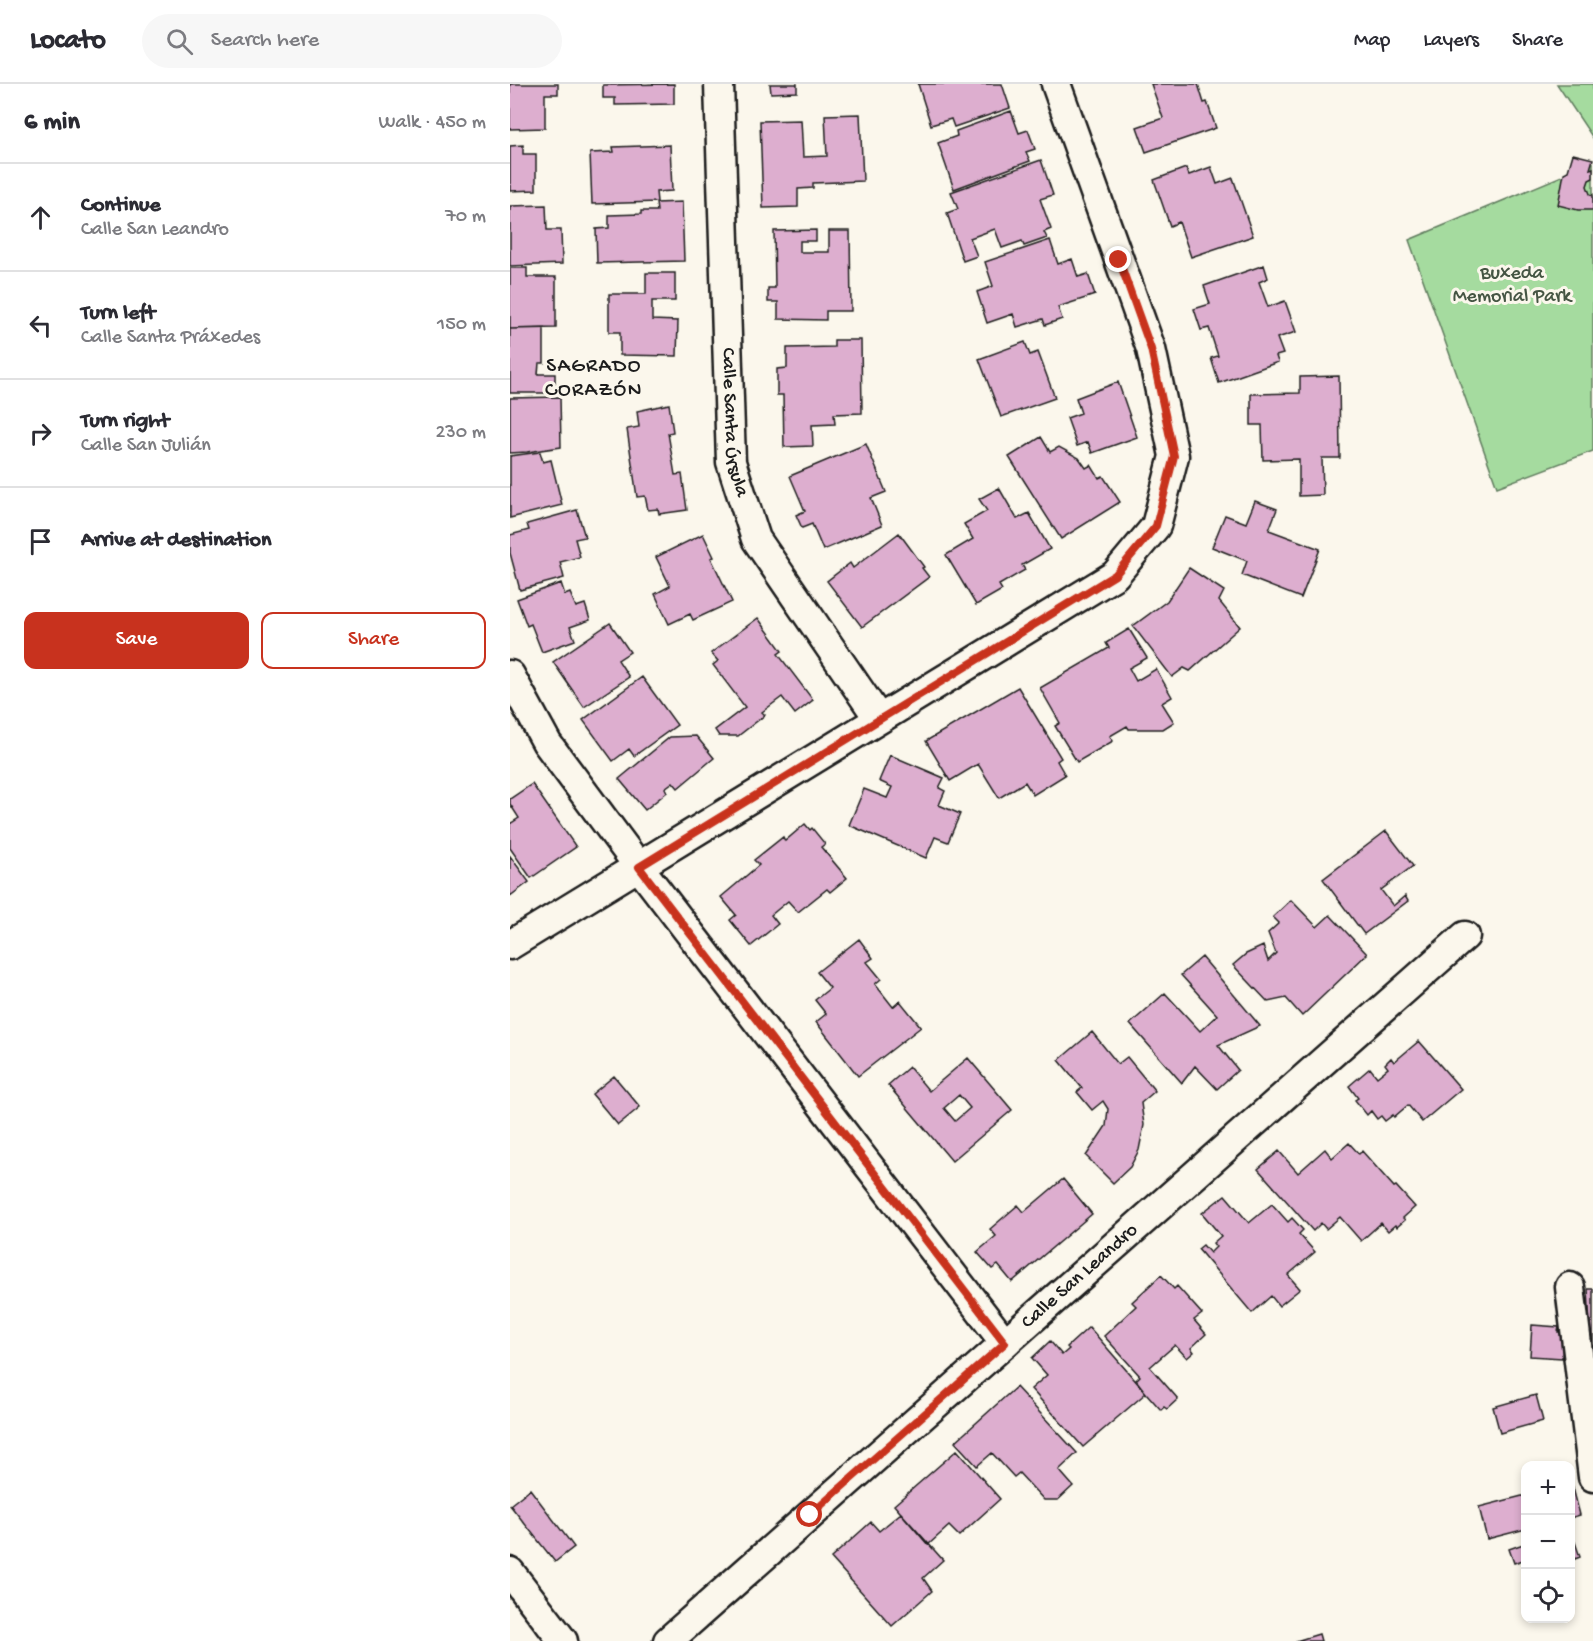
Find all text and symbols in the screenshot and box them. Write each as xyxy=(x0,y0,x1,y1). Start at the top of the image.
search box xyxy=(142,14,562,68)
text: Locato xyxy=(30,25,106,58)
icon: search xyxy=(163,25,196,58)
text: Search here xyxy=(211,28,319,54)
text: Map xyxy=(1354,29,1390,54)
text: Layers xyxy=(1423,29,1479,54)
text: Share xyxy=(1512,29,1563,54)
text: 6 min xyxy=(24,108,80,139)
text: Walk · 450 m xyxy=(379,112,486,135)
text: Continue xyxy=(81,193,161,219)
icon: ahead xyxy=(24,201,57,234)
text: 70 m xyxy=(445,206,486,229)
text: Calle San Leandro xyxy=(81,219,229,242)
route end xyxy=(1105,246,1131,272)
park label: Buxeda Memorial Park xyxy=(1453,263,1573,309)
text: Turn left xyxy=(81,301,155,327)
icon: left xyxy=(24,309,57,342)
text: 150 m xyxy=(437,314,486,337)
text: Calle Santa Práxedes xyxy=(81,327,260,350)
street label: Calle Santa Úrsula xyxy=(716,347,753,501)
district label: SAGRADO CORAZÓN xyxy=(545,355,643,404)
text: Turn right xyxy=(81,409,169,435)
icon: right xyxy=(24,417,57,450)
text: 230 m xyxy=(436,422,486,445)
text: Calle San Julián xyxy=(81,435,211,458)
icon: arrive xyxy=(24,525,57,558)
text: Arrive at destination xyxy=(81,528,271,554)
button: Save xyxy=(24,612,249,669)
button: Share xyxy=(261,612,486,669)
street label: Calle San Leandro xyxy=(1017,1219,1143,1334)
map controls xyxy=(1521,1461,1575,1623)
button: + xyxy=(1521,1461,1575,1515)
route start xyxy=(796,1501,822,1527)
button: − xyxy=(1521,1515,1575,1569)
button: locate xyxy=(1521,1569,1575,1623)

